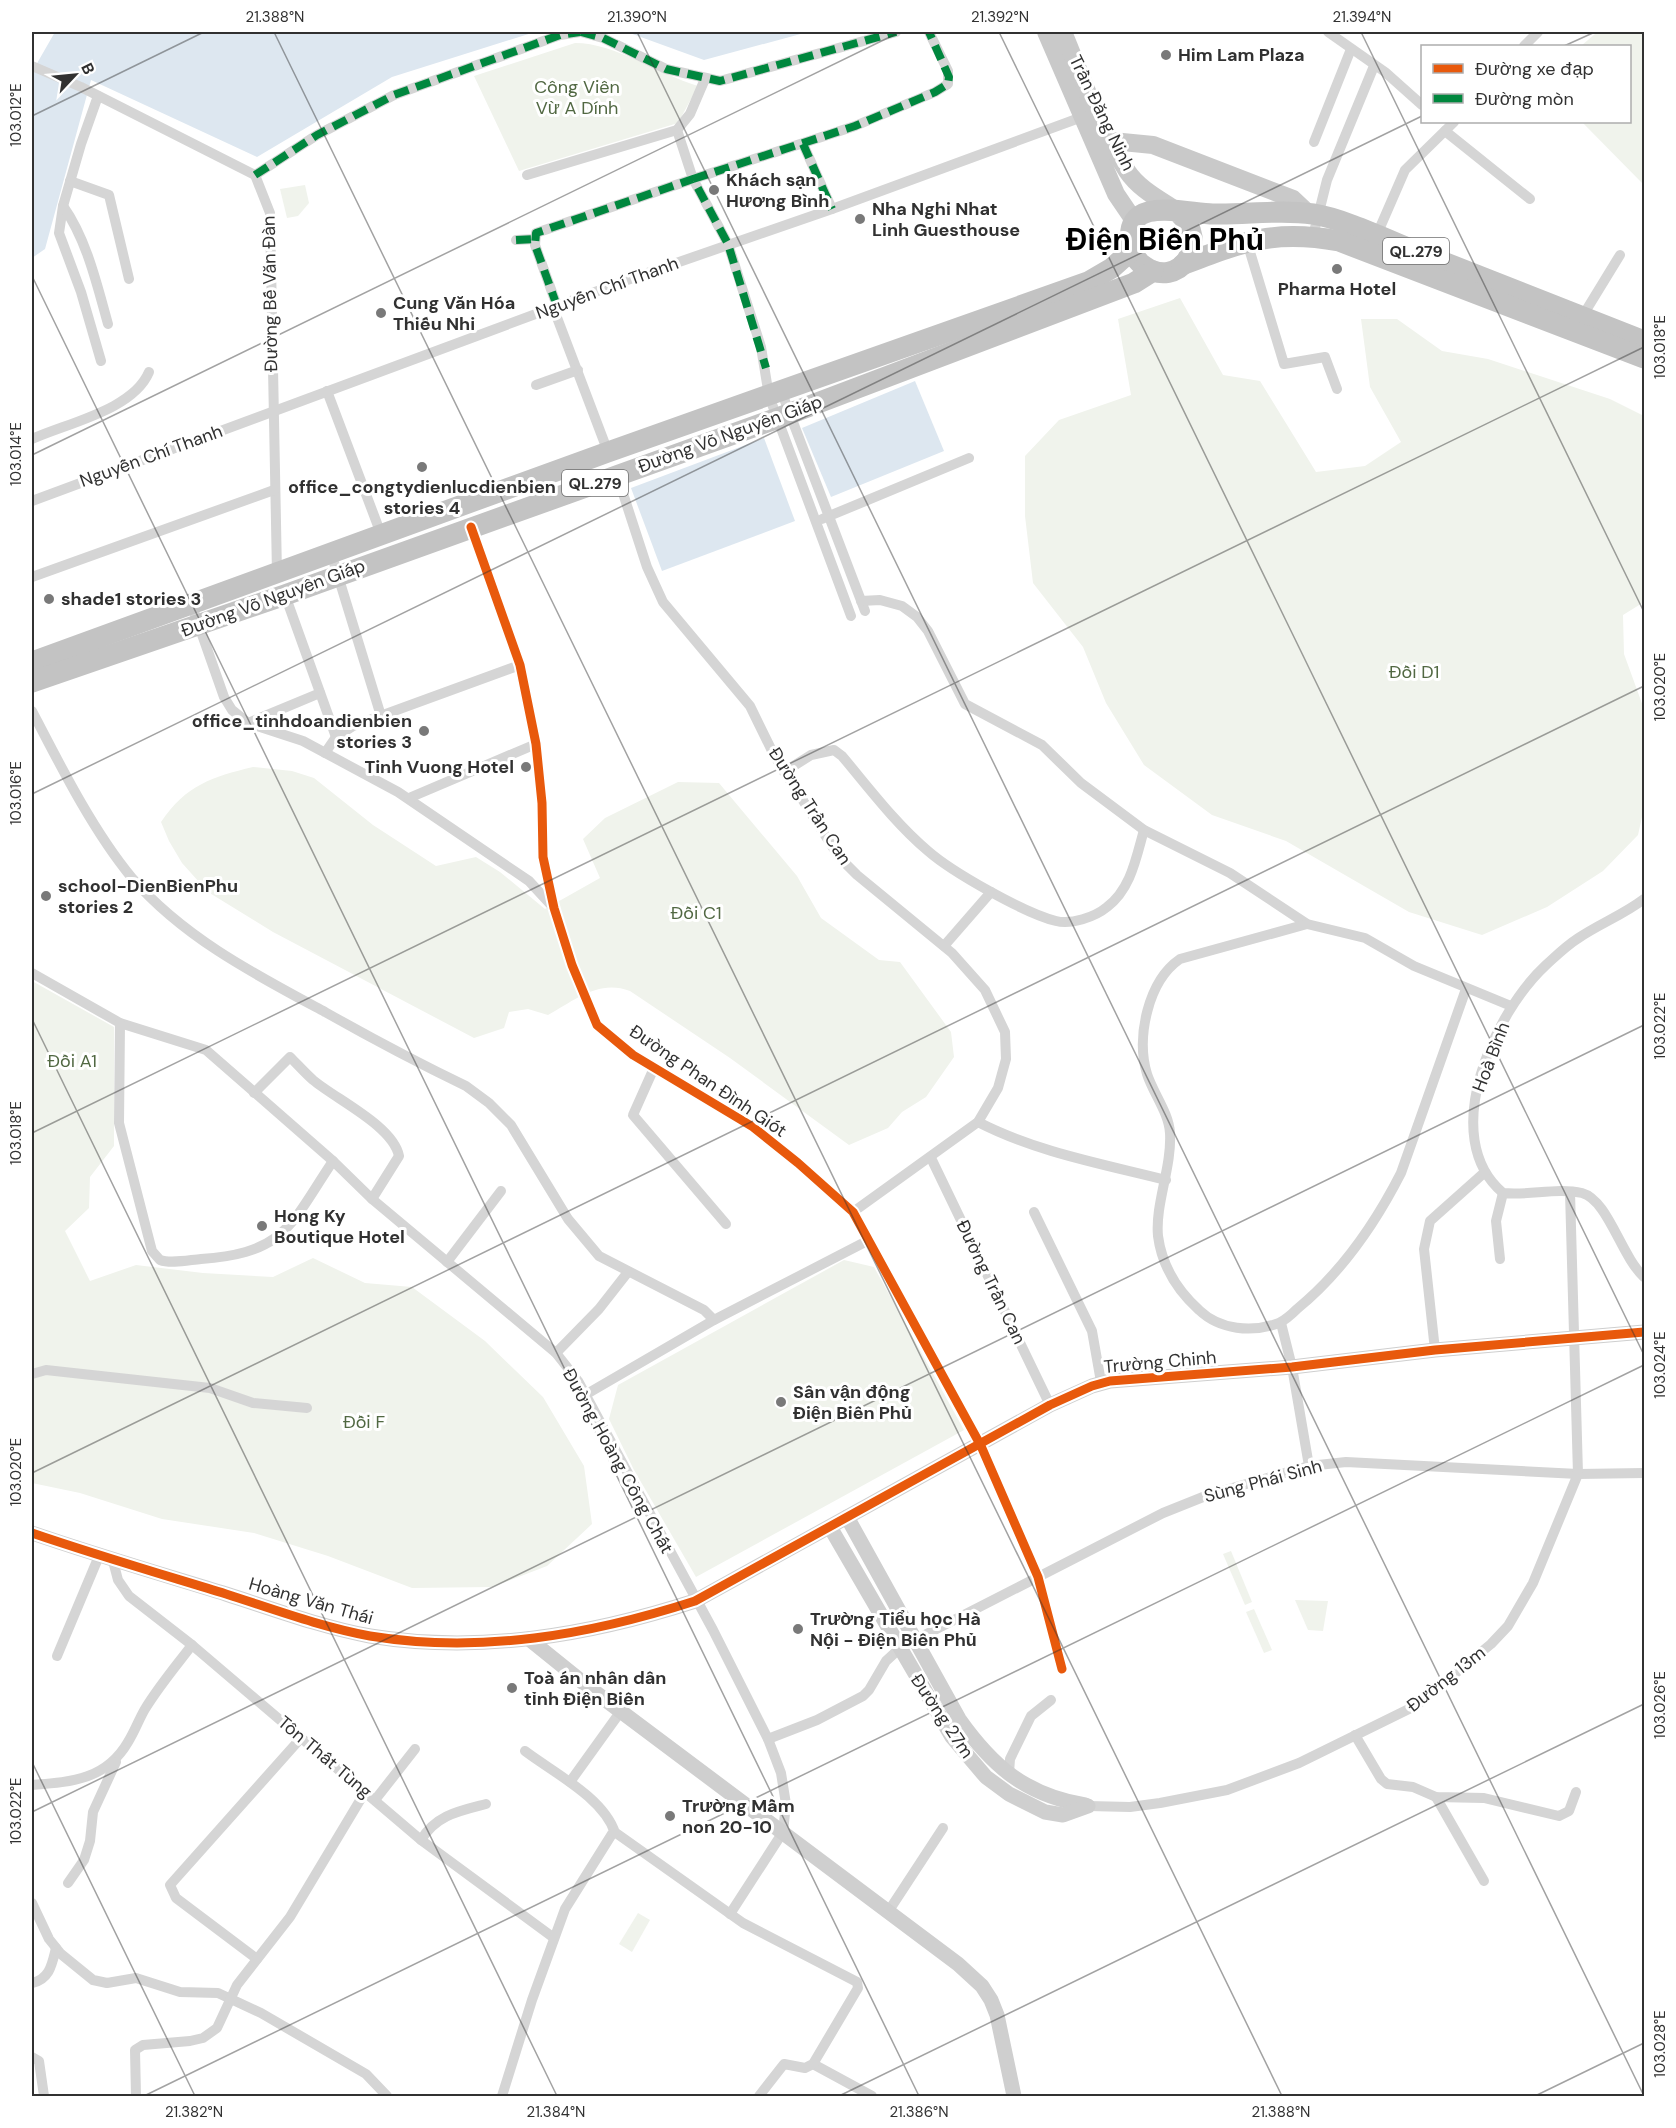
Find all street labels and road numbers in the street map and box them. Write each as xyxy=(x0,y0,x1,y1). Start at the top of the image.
street label: Trần Đăng Ninh xyxy=(1064,51,1140,175)
street label: Đường Bế Văn Đàn xyxy=(257,216,283,372)
road number: QL.279 xyxy=(1383,238,1449,264)
street label: Nguyễn Chí Thanh xyxy=(532,251,682,325)
street label: Đường Võ Nguyên Giáp xyxy=(635,389,825,479)
street label: Nguyễn Chí Thanh xyxy=(76,419,226,493)
road number: QL.279 xyxy=(562,470,628,496)
street label: Đường Võ Nguyên Giáp xyxy=(178,553,368,643)
street label: Đường Trần Can xyxy=(763,743,857,869)
street label: Đường Phan Đình Giót xyxy=(625,1019,791,1143)
street label: Hoà Bình xyxy=(1467,1019,1515,1095)
street label: Đường Trần Can xyxy=(951,1216,1031,1348)
street label: Trường Chinh xyxy=(1103,1345,1217,1379)
street label: Đường Hoàng Công Chất xyxy=(557,1364,679,1558)
street label: Sùng Phái Sinh xyxy=(1201,1454,1325,1508)
street label: Hoàng Văn Thái xyxy=(246,1572,376,1630)
street label: Đường 13m xyxy=(1402,1641,1490,1717)
street label: Đường 27m xyxy=(905,1669,979,1763)
street label: Tôn Thất Tùng xyxy=(273,1711,377,1803)

